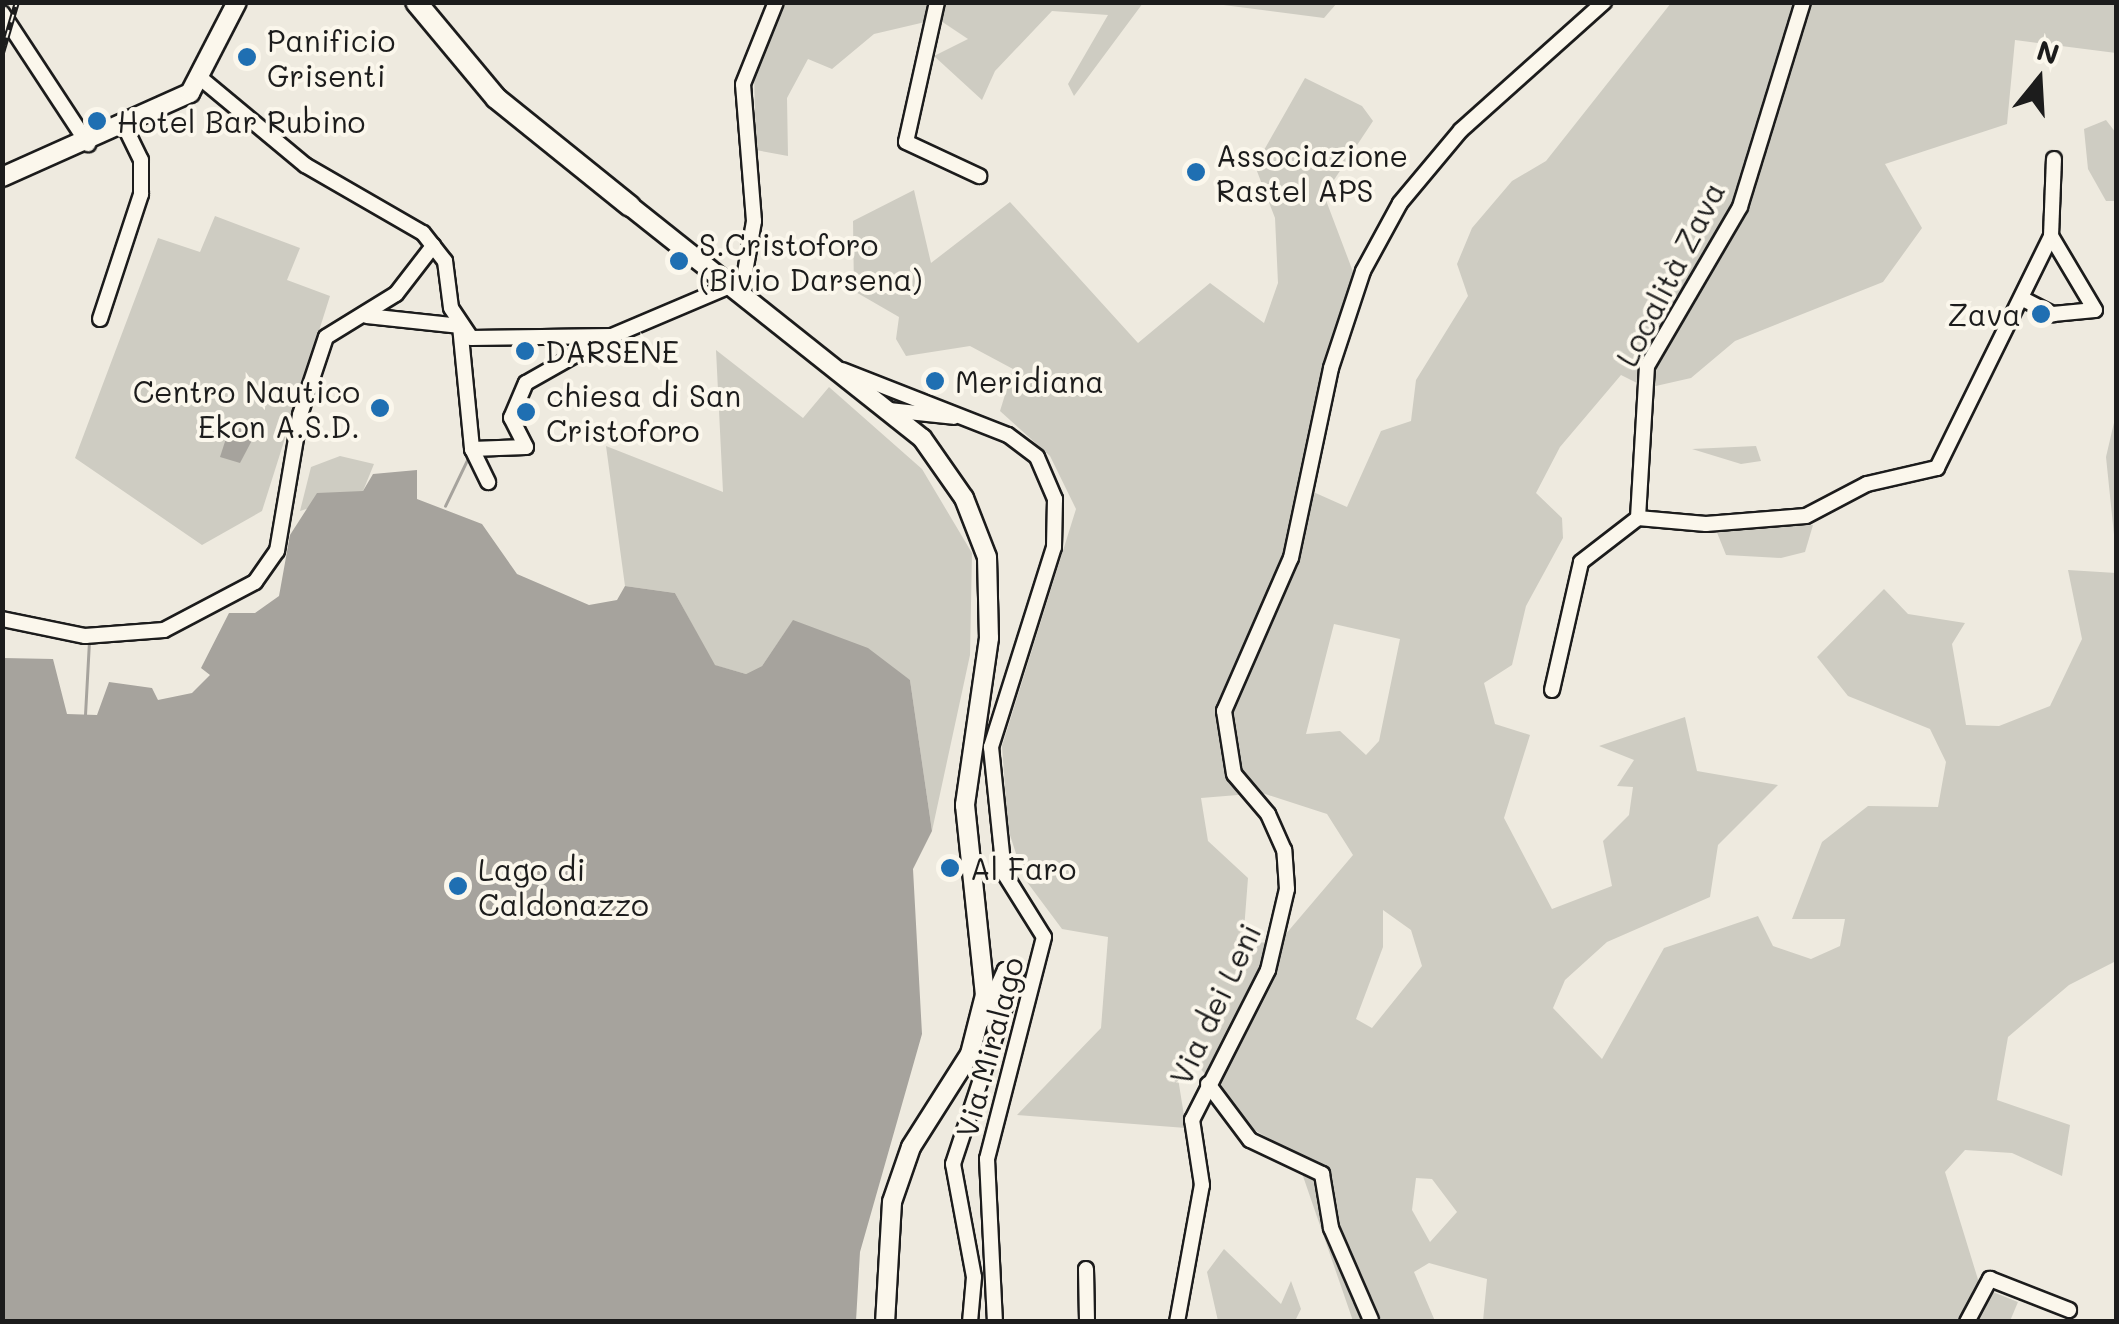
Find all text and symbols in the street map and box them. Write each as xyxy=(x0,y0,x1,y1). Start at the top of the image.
place label: Panificio Grisenti xyxy=(267,22,395,92)
north arrow xyxy=(1989,30,2089,130)
text: N xyxy=(2033,31,2064,72)
marker: Panificio Grisenti xyxy=(236,46,258,68)
place label: Hotel Bar Rubino xyxy=(117,103,365,139)
marker: Hotel Bar Rubino xyxy=(86,110,108,132)
place label: Associazione Rastel APS xyxy=(1216,137,1408,208)
marker: Associazione Rastel APS xyxy=(1185,161,1207,183)
street label: Località Zava xyxy=(1608,176,1732,372)
place label: S.Cristoforo (Bivio Darsena) xyxy=(699,226,922,296)
marker: S.Cristoforo (Bivio Darsena) xyxy=(668,250,690,272)
place label: Zava xyxy=(1948,296,2021,332)
marker: Zava xyxy=(2030,303,2052,325)
place label: DARSENE xyxy=(545,333,679,369)
marker: DARSENE xyxy=(514,340,536,362)
place label: Meridiana xyxy=(955,363,1104,399)
marker: Meridiana xyxy=(924,370,946,392)
place label: Centro Nautico Ekon A.S.D. xyxy=(133,373,360,444)
place label: chiesa di San Cristoforo xyxy=(546,377,741,448)
marker: Centro Nautico Ekon A.S.D. xyxy=(369,397,391,419)
marker: chiesa di San Cristoforo xyxy=(515,401,537,423)
place label: Al Faro xyxy=(970,850,1076,886)
place label: Lago di Caldonazzo xyxy=(478,851,649,922)
marker: Al Faro xyxy=(939,857,961,879)
marker: Lago di Caldonazzo xyxy=(447,875,469,897)
street label: Via dei Leni xyxy=(1162,918,1268,1090)
street label: Via Miralago xyxy=(948,953,1030,1141)

